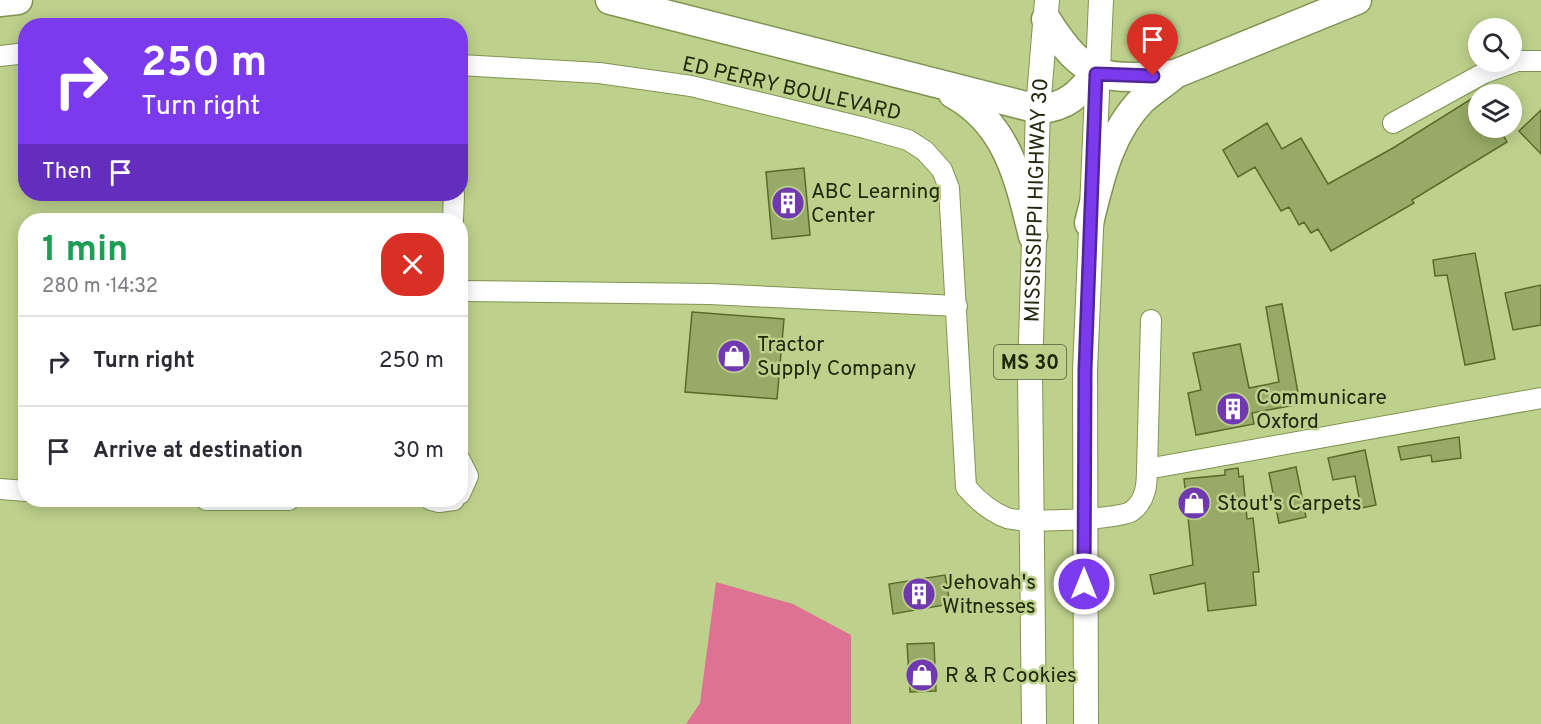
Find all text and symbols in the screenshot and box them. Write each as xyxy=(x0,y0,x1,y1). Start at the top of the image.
pin xyxy=(1127,14,1178,76)
map controls xyxy=(1468,18,1522,138)
button: search xyxy=(1468,18,1522,72)
icon: arrive xyxy=(1136,23,1169,56)
text: 250 m xyxy=(141,38,267,91)
icon: right xyxy=(42,42,120,120)
street label: ED PERRY BOULEVARD xyxy=(679,51,904,128)
street label: MISSISSIPPI HIGHWAY 30 xyxy=(1020,77,1056,323)
button: layers xyxy=(1468,84,1522,138)
text: Turn right xyxy=(141,90,260,124)
icon: arrive xyxy=(104,156,137,189)
text: Then xyxy=(42,159,92,186)
place label: ABC Learning Center xyxy=(811,179,940,230)
building icon: ABC Learning Center xyxy=(770,185,806,221)
text: 1 min xyxy=(42,228,128,274)
button: close xyxy=(381,233,444,296)
text: 280 m · 14:32 xyxy=(42,274,158,300)
place label: Tractor Supply Company xyxy=(757,332,916,383)
shop icon: Tractor Supply Company xyxy=(716,338,752,374)
icon: right xyxy=(42,345,75,378)
road number: MS 30 xyxy=(994,345,1066,379)
text: Turn right xyxy=(93,348,195,375)
text: 250 m xyxy=(379,348,444,375)
place label: Communicare Oxford xyxy=(1256,385,1387,436)
building icon: Communicare Oxford xyxy=(1215,391,1251,427)
icon: arrive xyxy=(42,435,75,468)
text: Arrive at destination xyxy=(93,438,303,465)
text: 30 m xyxy=(393,438,444,465)
shop icon: Stout's Carpets xyxy=(1176,485,1212,521)
place label: Stout's Carpets xyxy=(1217,491,1362,518)
position arrow xyxy=(1052,552,1116,616)
place label: Jehovah's Witnesses xyxy=(942,570,1036,621)
building icon: Jehovah's Witnesses xyxy=(901,576,937,612)
shop icon: R & R Cookies xyxy=(904,657,940,693)
place label: R & R Cookies xyxy=(945,663,1077,690)

